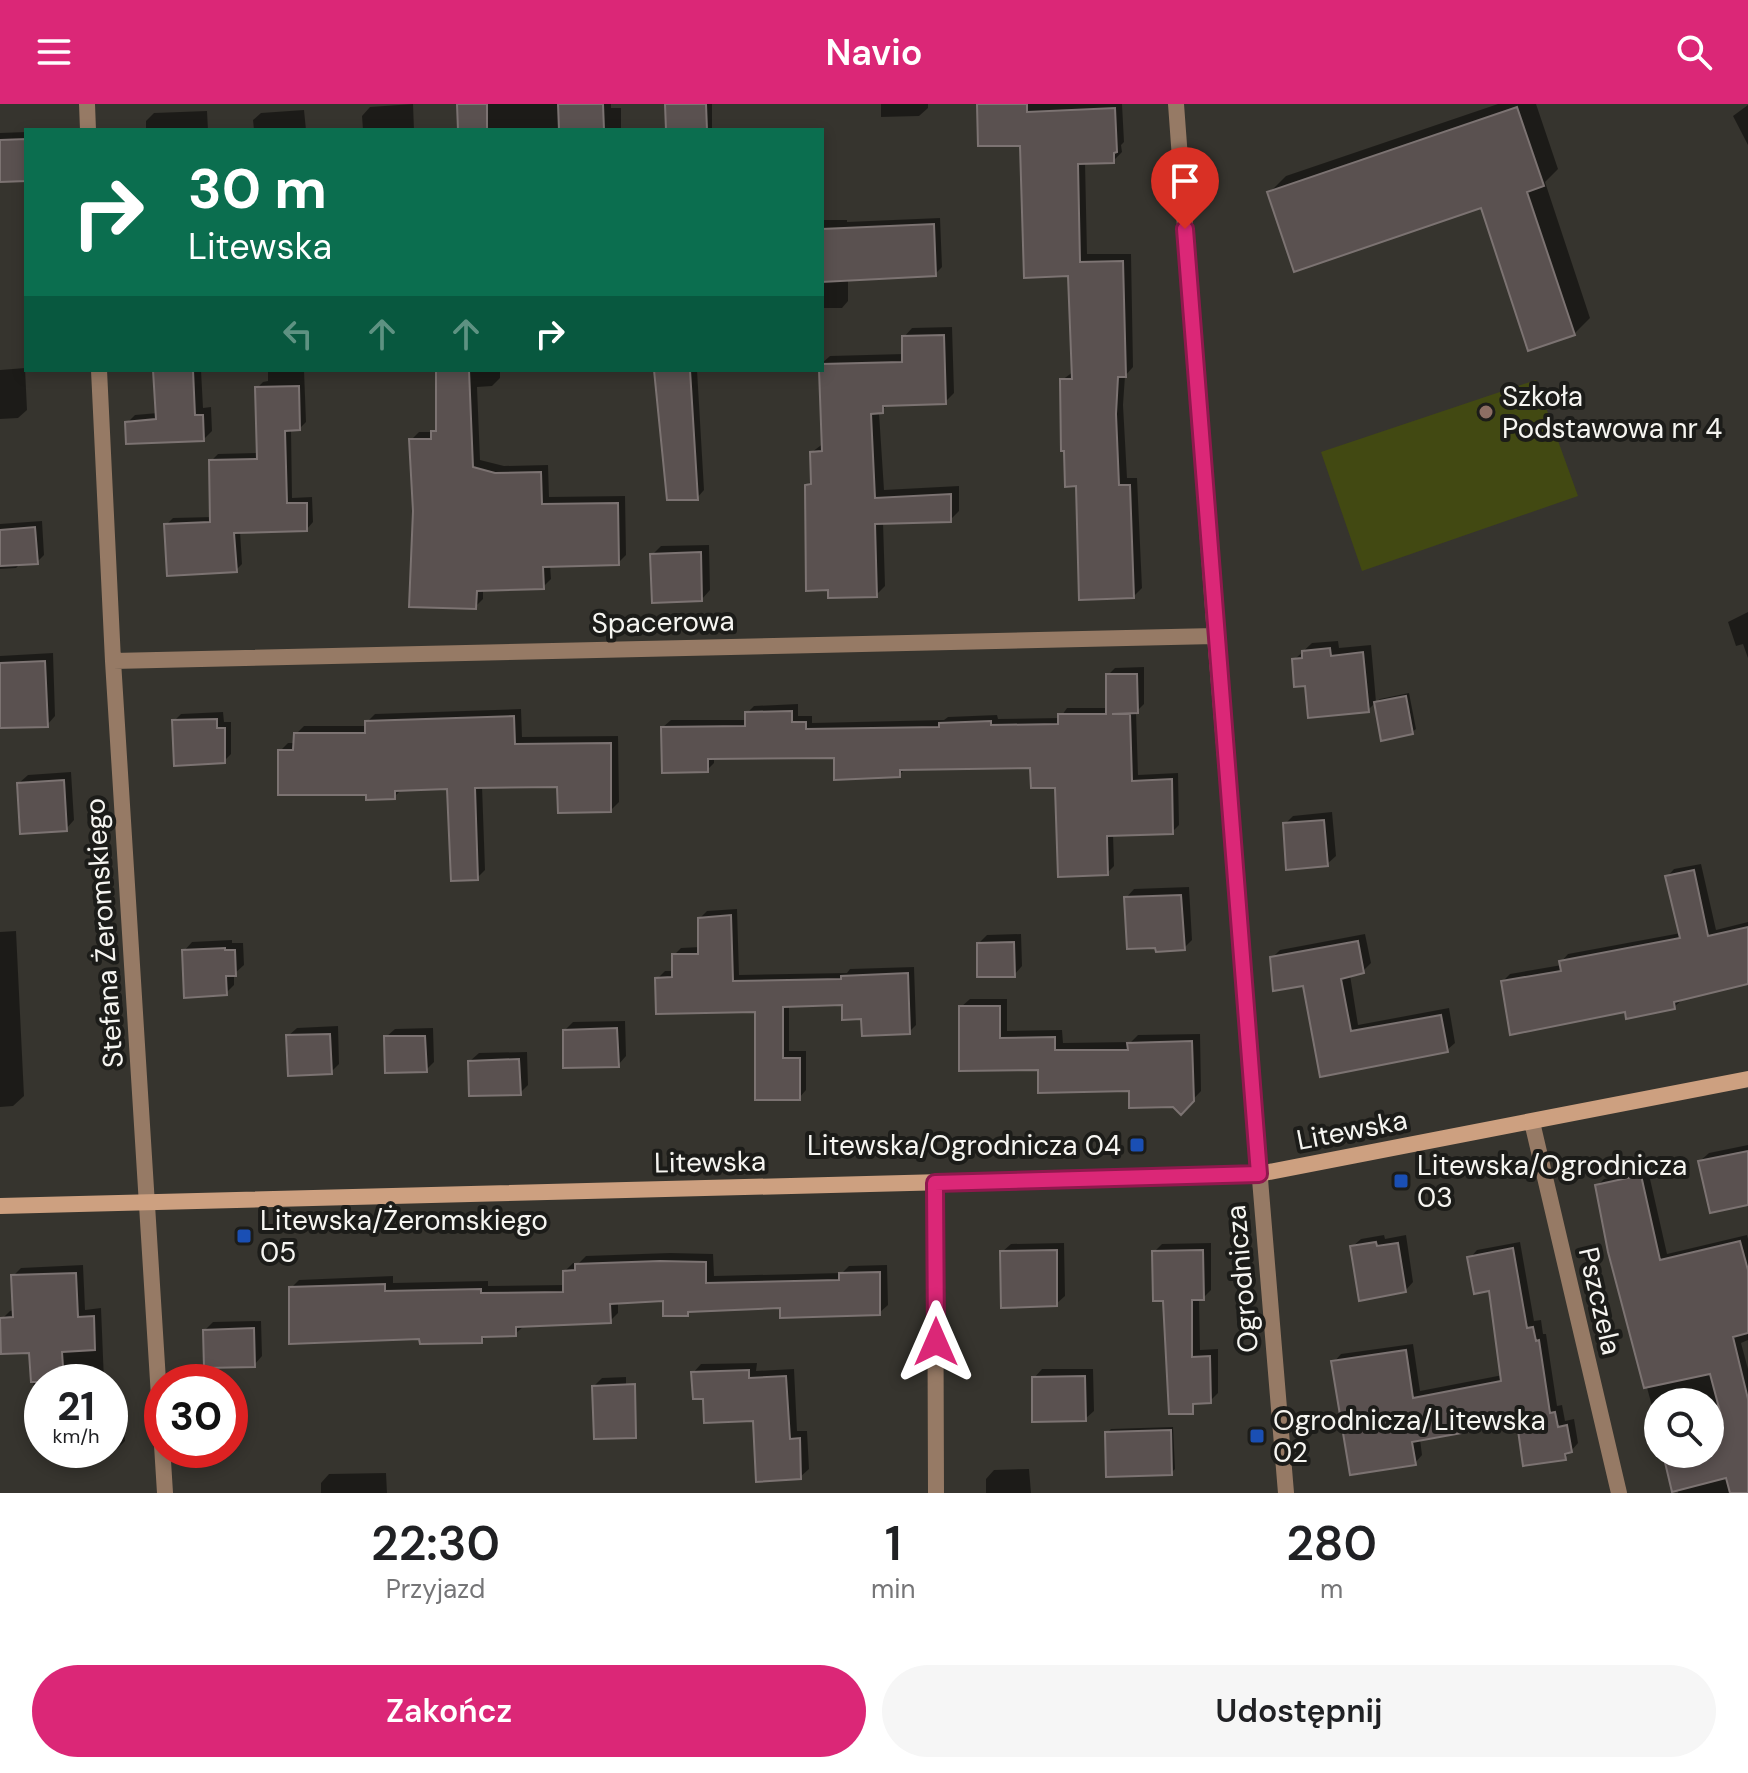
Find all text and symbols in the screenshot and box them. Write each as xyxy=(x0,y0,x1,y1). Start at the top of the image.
text: Navio xyxy=(825,29,923,76)
icon: menu xyxy=(32,30,76,74)
icon: search xyxy=(1672,30,1716,74)
pin xyxy=(1151,147,1219,229)
text: 30 m xyxy=(188,152,327,225)
icon: arrive xyxy=(1163,159,1207,203)
icon: right xyxy=(56,160,160,264)
text: Litewska xyxy=(188,223,332,270)
icon: left xyxy=(276,312,320,356)
icon: ahead xyxy=(360,312,404,356)
icon: ahead xyxy=(444,312,488,356)
icon: right xyxy=(528,312,572,356)
place label: Szkoła Podstawowa nr 4 xyxy=(1502,378,1722,447)
marker: Szkoła Podstawowa nr 4 xyxy=(1477,403,1495,421)
street label: Spacerowa xyxy=(591,602,735,642)
street label: Stefana Żeromskiego xyxy=(76,797,132,1069)
street label: Litewska xyxy=(1293,1101,1411,1159)
place label: Litewska/Ogrodnicza 04 xyxy=(807,1127,1121,1164)
marker: Litewska/Ogrodnicza 04 xyxy=(1128,1136,1146,1154)
street label: Litewska xyxy=(654,1143,766,1181)
place label: Litewska/Ogrodnicza 03 xyxy=(1417,1147,1687,1216)
marker: Litewska/Ogrodnicza 03 xyxy=(1392,1172,1410,1190)
place label: Litewska/Żeromskiego 05 xyxy=(260,1202,548,1271)
street label: Ogrodnicza xyxy=(1217,1204,1267,1354)
marker: Litewska/Żeromskiego 05 xyxy=(235,1227,253,1245)
street label: Pszczela xyxy=(1570,1244,1630,1358)
position arrow xyxy=(894,1300,978,1384)
speed limit sign: 30 xyxy=(144,1364,248,1468)
text: 21 xyxy=(57,1380,95,1432)
map controls xyxy=(1644,1388,1724,1468)
button: search xyxy=(1644,1388,1724,1468)
place label: Ogrodnicza/Litewska 02 xyxy=(1273,1402,1546,1471)
text: km/h xyxy=(52,1423,100,1449)
marker: Ogrodnicza/Litewska 02 xyxy=(1248,1427,1266,1445)
text: 22:30 xyxy=(371,1512,500,1575)
text: 1 xyxy=(885,1512,902,1575)
text: 280 xyxy=(1286,1512,1377,1575)
text: Przyjazd xyxy=(386,1572,485,1606)
text: min xyxy=(871,1572,915,1606)
text: m xyxy=(1320,1572,1343,1606)
button: Zakończ xyxy=(32,1665,866,1757)
button: Udostępnij xyxy=(882,1665,1716,1757)

